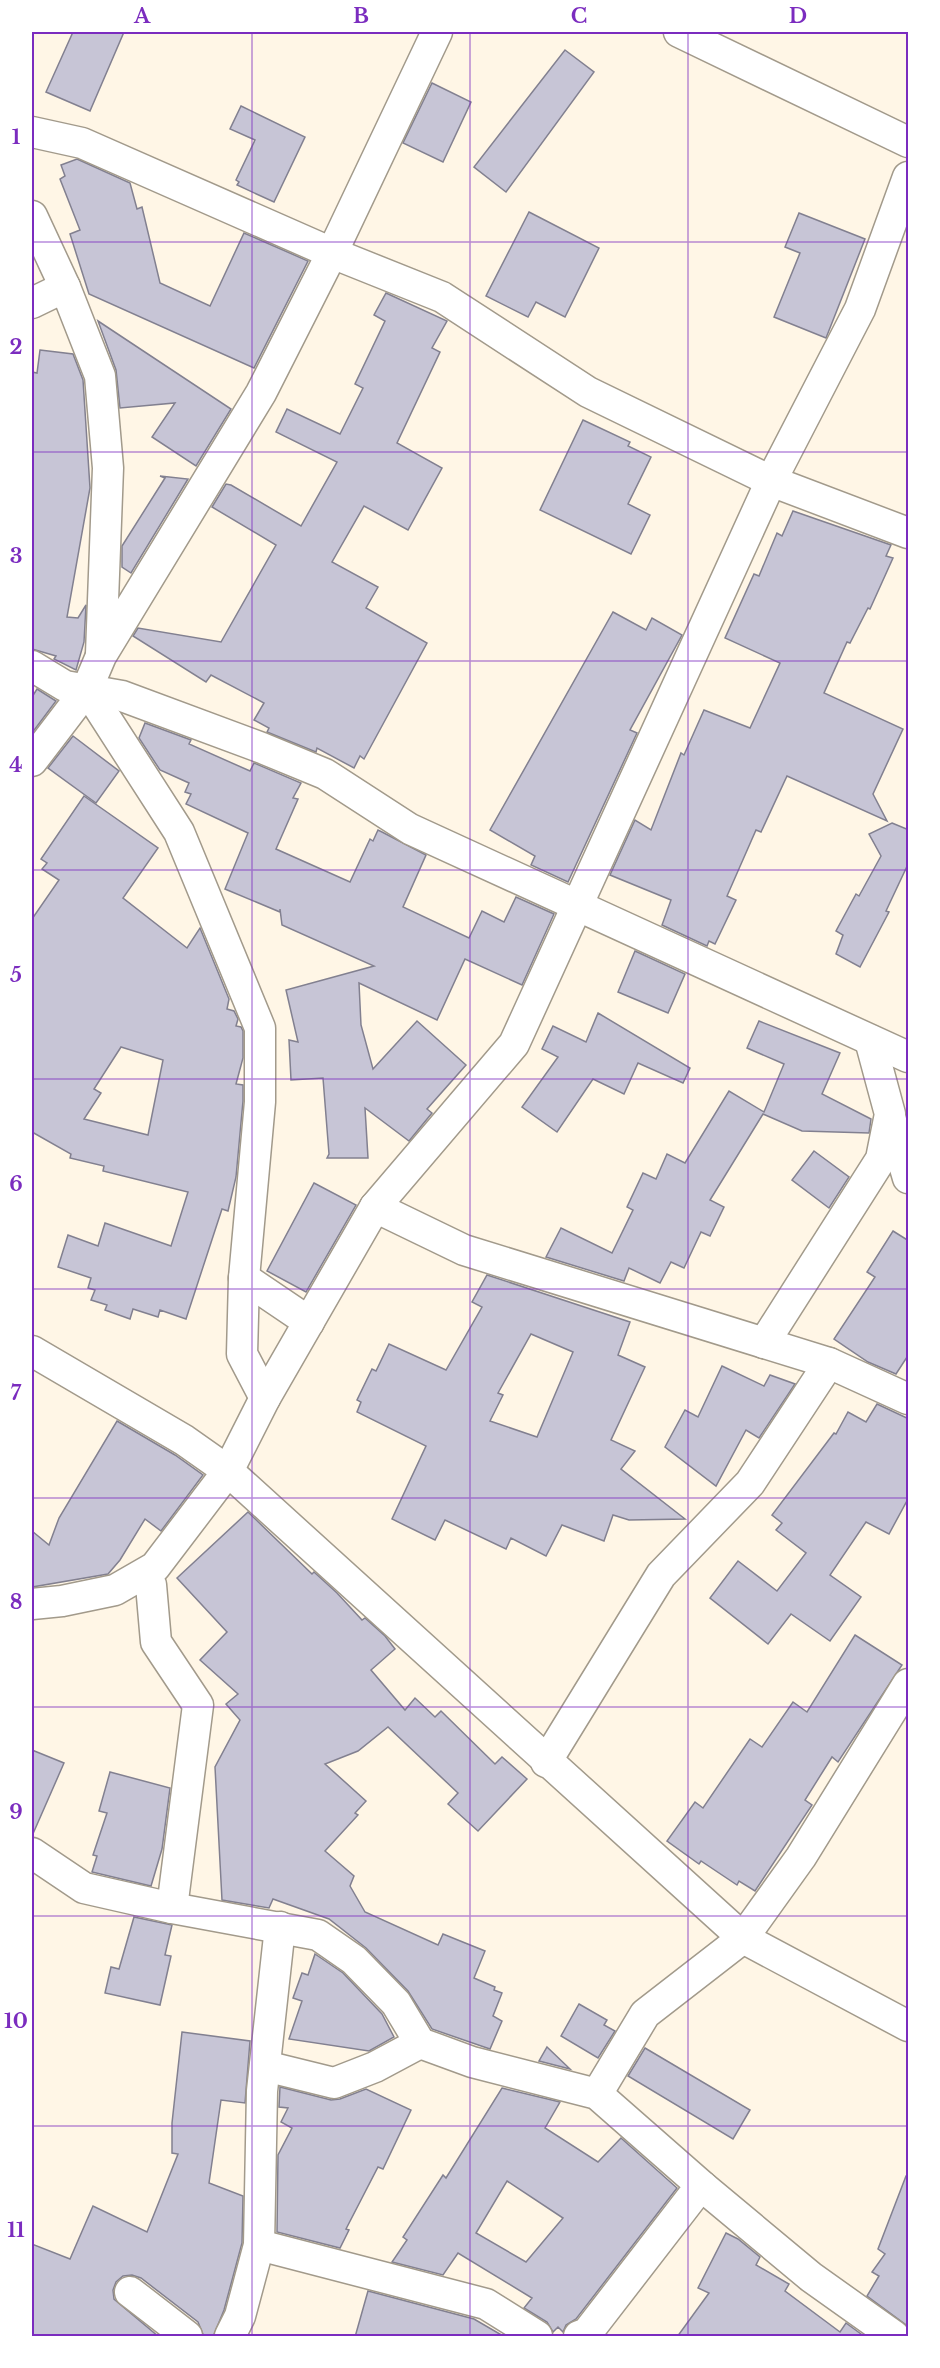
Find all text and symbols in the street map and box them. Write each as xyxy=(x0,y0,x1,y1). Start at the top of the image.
text: A xyxy=(133,4,151,28)
text: B xyxy=(353,4,369,28)
text: C xyxy=(571,4,587,28)
text: D xyxy=(789,4,807,28)
text: 1 xyxy=(12,125,21,149)
text: 2 xyxy=(9,335,23,359)
text: 3 xyxy=(10,544,22,568)
text: 4 xyxy=(9,753,23,777)
text: 5 xyxy=(10,963,22,987)
text: 6 xyxy=(9,1172,23,1196)
text: 7 xyxy=(11,1381,22,1405)
text: 8 xyxy=(10,1590,22,1614)
text: 9 xyxy=(9,1800,23,1824)
text: 10 xyxy=(4,2009,28,2033)
text: 11 xyxy=(7,2218,25,2242)

